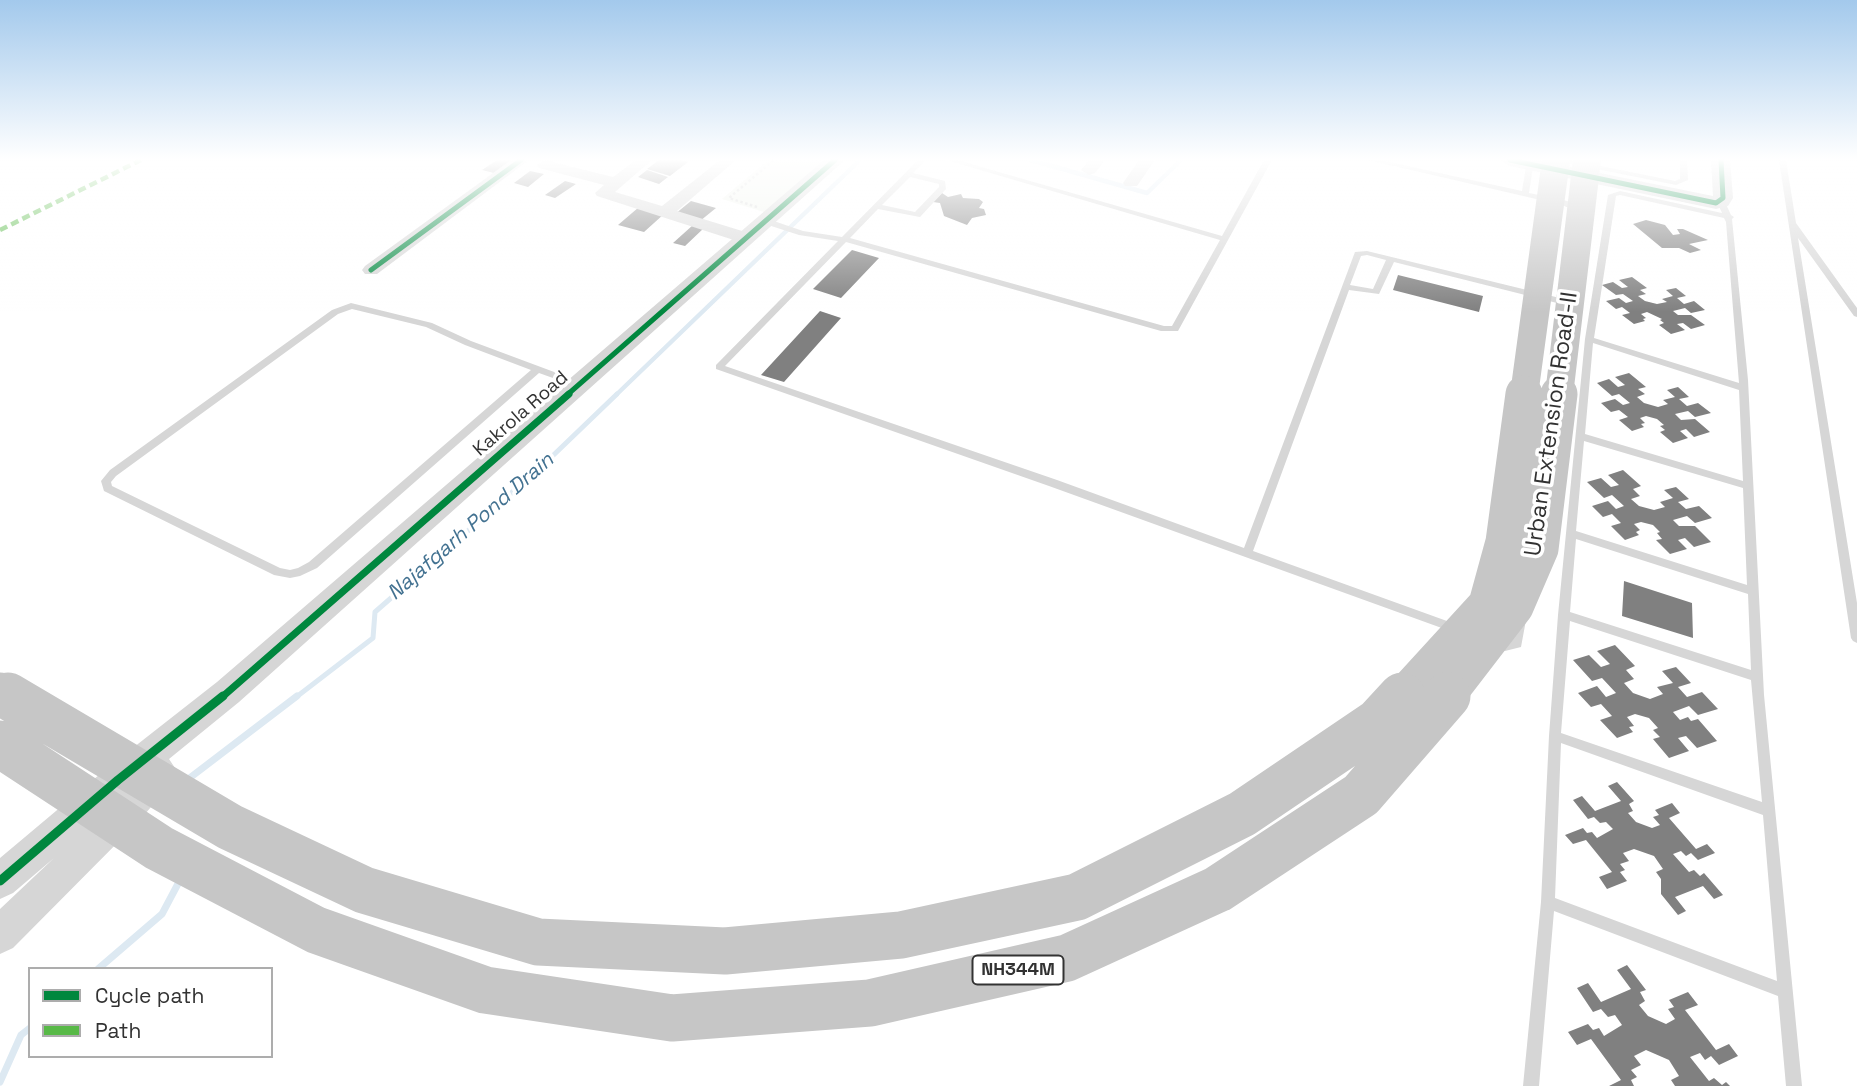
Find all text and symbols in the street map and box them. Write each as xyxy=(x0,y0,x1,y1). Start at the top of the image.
street label: Urban Extension Road-II xyxy=(1520,290,1584,558)
street label: Kakrola Road xyxy=(469,367,573,461)
water label: Najafgarh Pond Drain xyxy=(383,448,559,606)
road number: NH344M xyxy=(972,956,1064,985)
legend xyxy=(28,967,273,1058)
text: Cycle path xyxy=(95,982,204,1009)
text: Path xyxy=(95,1017,141,1044)

